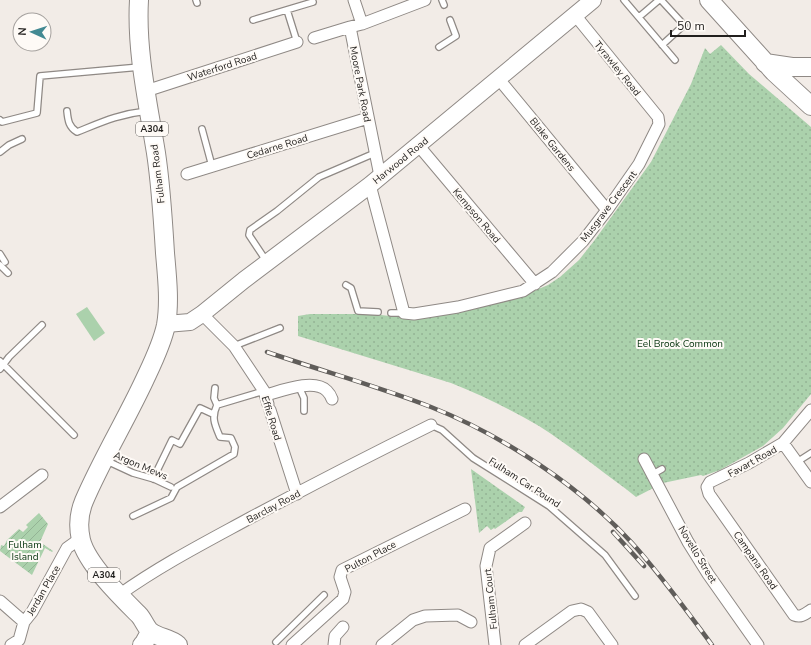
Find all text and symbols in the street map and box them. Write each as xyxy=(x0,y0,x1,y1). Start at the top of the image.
north arrow xyxy=(12,12,52,52)
scale bar xyxy=(671,12,745,38)
text: 50 m xyxy=(677,18,705,34)
text: N xyxy=(15,27,30,36)
street label: Tyrawley Road xyxy=(591,38,644,99)
street label: Moore Park Road xyxy=(346,45,374,123)
street label: Waterford Road xyxy=(186,49,259,85)
street label: Blake Gardens xyxy=(526,115,578,175)
road number: A304 xyxy=(136,122,168,136)
street label: Cedarne Road xyxy=(245,131,310,163)
street label: Harwood Road xyxy=(370,134,432,188)
street label: Fulham Road xyxy=(147,143,169,204)
street label: Musgrave Crescent xyxy=(577,168,641,245)
street label: Kempson Road xyxy=(449,185,503,246)
park label: Eel Brook Common xyxy=(637,337,723,351)
street label: Effie Road xyxy=(258,394,284,442)
street label: Favart Road xyxy=(725,443,780,481)
street label: Argon Mews xyxy=(111,448,170,484)
street label: Fulham Car Pound xyxy=(486,454,563,511)
street label: Barclay Road xyxy=(244,487,303,527)
street label: Novello Street xyxy=(675,523,720,586)
street label: Campana Road xyxy=(730,529,781,593)
street label: Pulton Place xyxy=(342,537,399,576)
park label: Fulham Island xyxy=(8,538,42,564)
street label: Jerdan Place xyxy=(23,563,64,619)
street label: Fulham Court xyxy=(481,567,501,630)
road number: A304 xyxy=(88,568,120,582)

